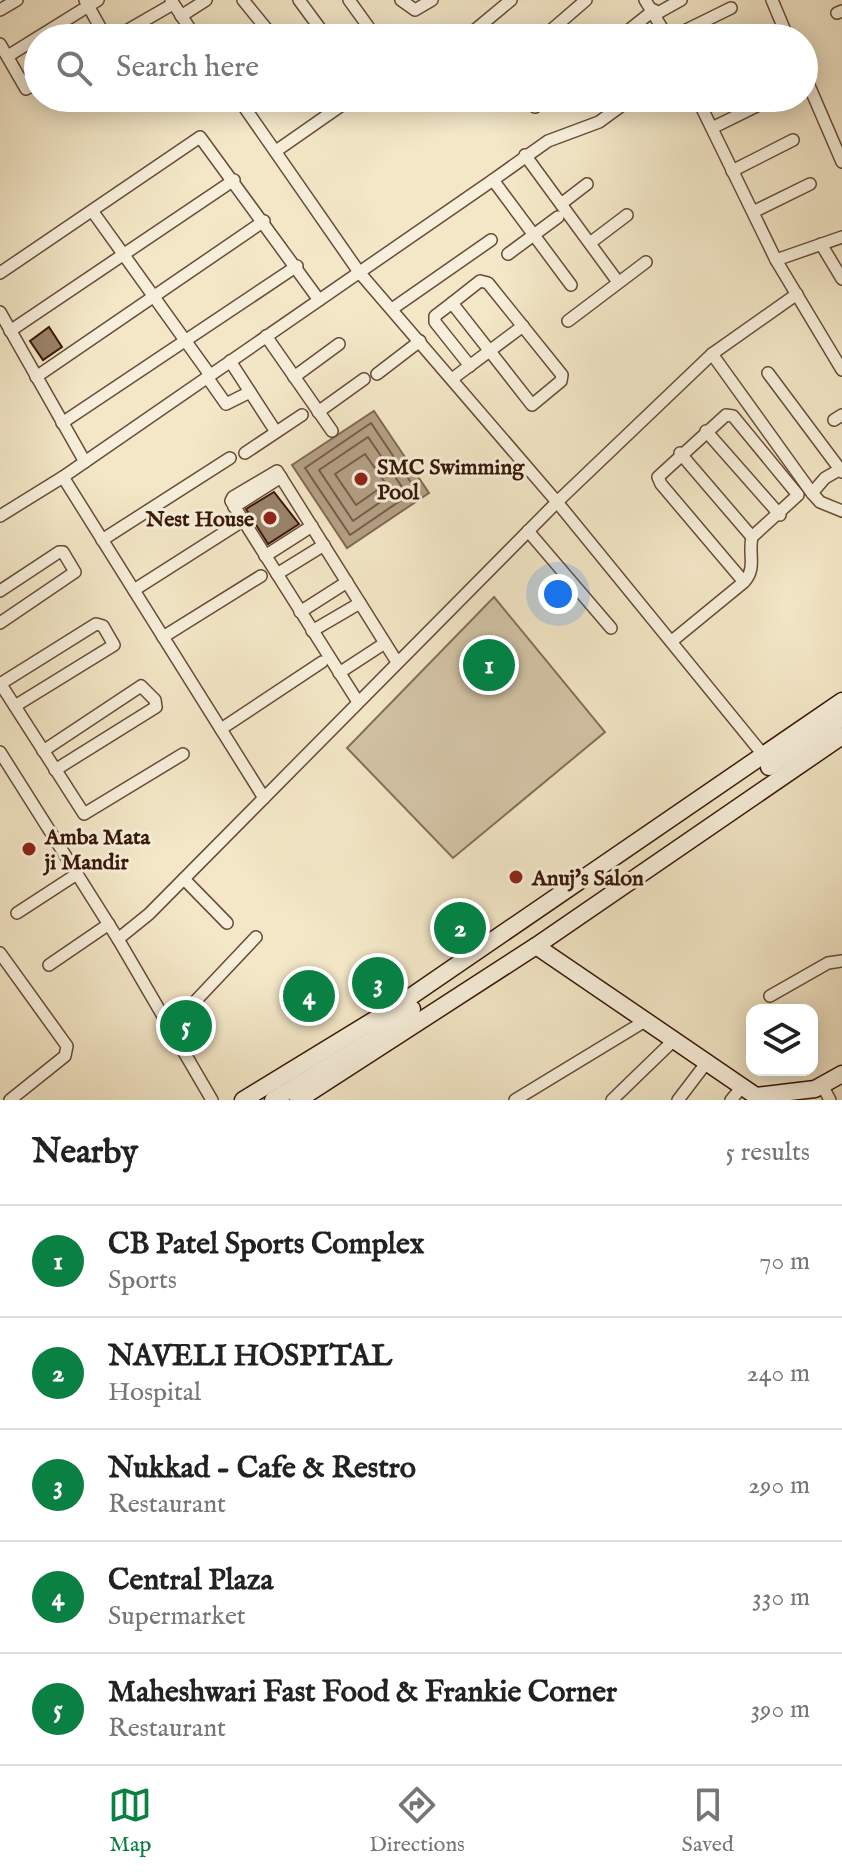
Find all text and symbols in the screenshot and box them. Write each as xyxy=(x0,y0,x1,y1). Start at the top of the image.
search box xyxy=(24,24,818,112)
icon: search xyxy=(52,46,96,90)
text: Search here xyxy=(116,49,259,87)
place label: SMC Swimming Pool xyxy=(377,454,525,507)
marker: SMC Swimming Pool xyxy=(352,470,370,488)
place label: Nest House xyxy=(145,506,254,534)
marker: Nest House xyxy=(261,509,279,527)
your location xyxy=(538,574,578,614)
pin: 1 xyxy=(463,635,515,695)
place label: Amba Mata ji Mandir xyxy=(42,824,151,877)
marker: Amba Mata ji Mandir xyxy=(20,840,38,858)
place label: Anuj's Salon xyxy=(531,865,644,893)
marker: Anuj's Salon xyxy=(507,868,525,886)
pin: 2 xyxy=(434,898,486,958)
pin: 3 xyxy=(352,953,404,1013)
pin: 4 xyxy=(283,966,335,1026)
pin: 5 xyxy=(160,996,212,1056)
map controls xyxy=(746,1004,818,1076)
button: layers xyxy=(746,1004,818,1076)
text: Nearby xyxy=(32,1131,138,1174)
text: 5 results xyxy=(726,1136,810,1169)
text: CB Patel Sports Complex xyxy=(108,1226,424,1264)
text: 1 xyxy=(53,1245,63,1278)
text: 70 m xyxy=(759,1245,810,1278)
text: Sports xyxy=(108,1264,177,1297)
text: NAVELI HOSPITAL xyxy=(108,1338,392,1376)
text: 2 xyxy=(52,1357,64,1390)
text: 240 m xyxy=(747,1357,810,1390)
text: Hospital xyxy=(108,1376,201,1409)
text: Nukkad - Cafe & Restro xyxy=(108,1450,416,1488)
text: 3 xyxy=(53,1469,63,1502)
text: 290 m xyxy=(748,1469,810,1502)
text: Restaurant xyxy=(108,1488,226,1521)
text: Central Plaza xyxy=(108,1562,274,1600)
text: 4 xyxy=(52,1581,64,1614)
text: 330 m xyxy=(752,1581,810,1614)
text: Supermarket xyxy=(108,1600,246,1633)
text: Maheshwari Fast Food & Frankie Corner xyxy=(108,1674,617,1712)
text: 5 xyxy=(53,1693,63,1726)
text: 390 m xyxy=(750,1693,810,1726)
text: Restaurant xyxy=(108,1712,226,1745)
tab: Map xyxy=(108,1783,152,1859)
tab: Directions xyxy=(369,1783,465,1859)
tab: Saved xyxy=(682,1783,734,1859)

